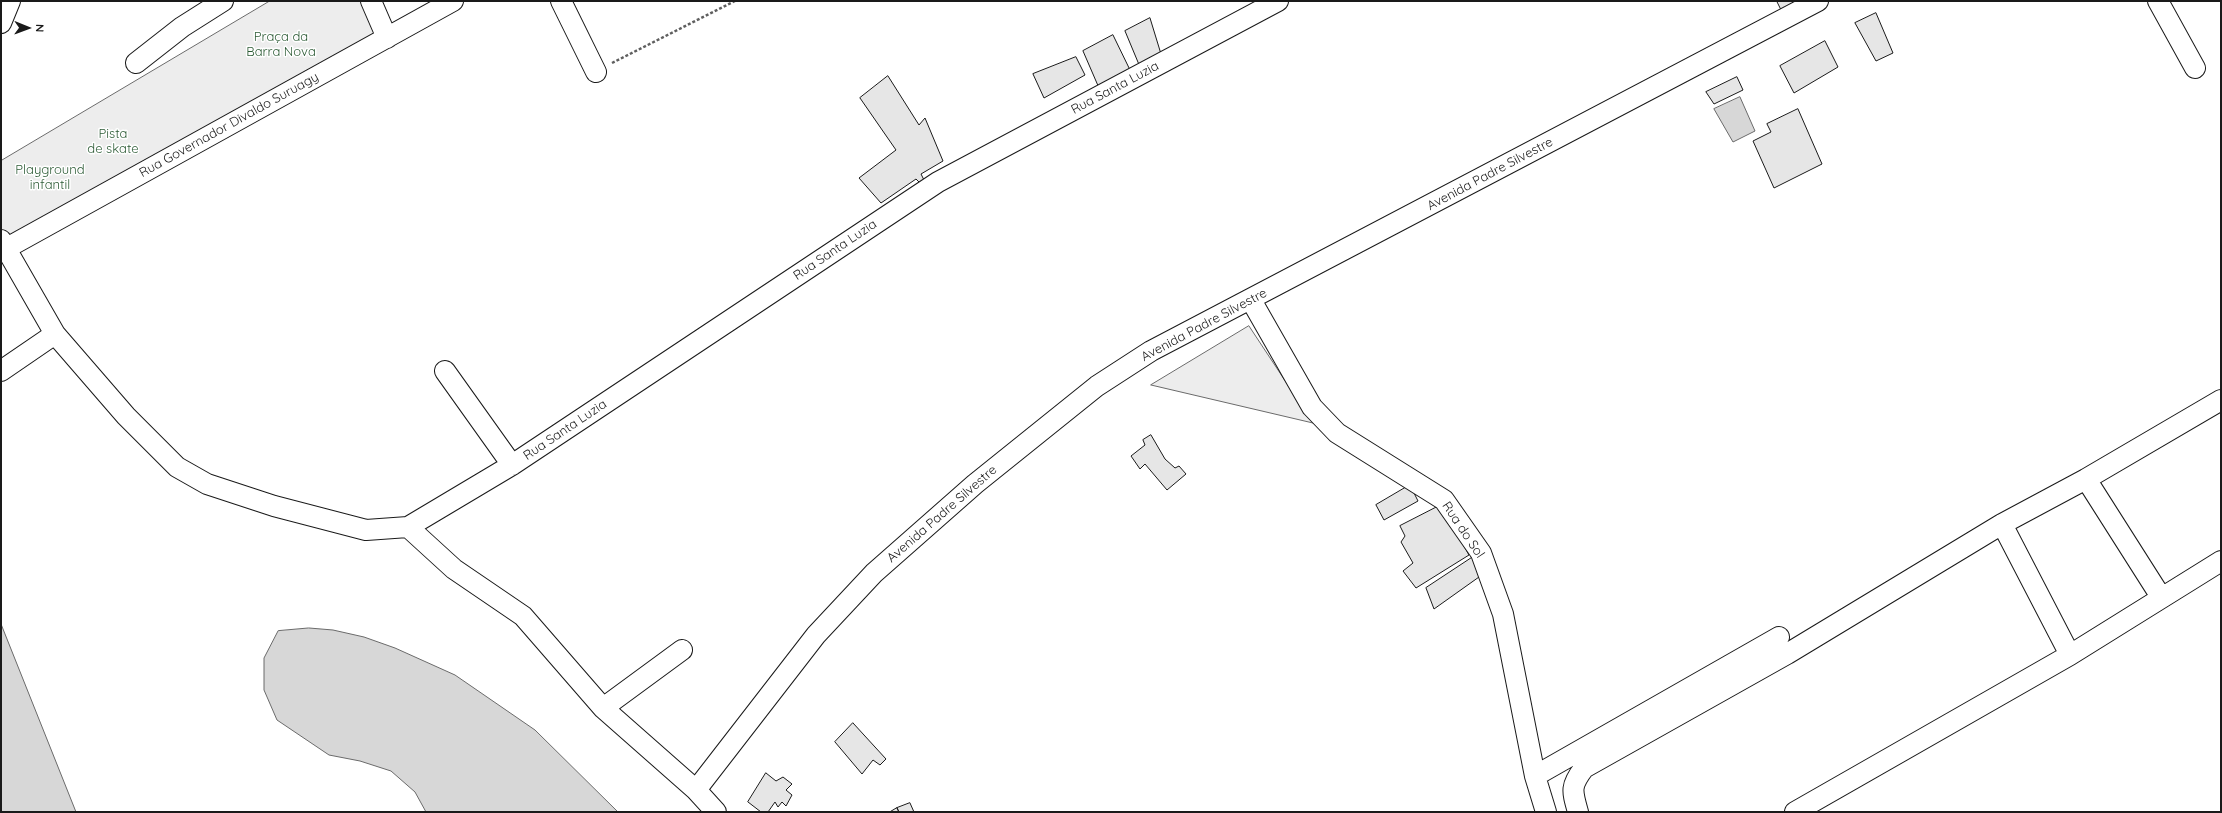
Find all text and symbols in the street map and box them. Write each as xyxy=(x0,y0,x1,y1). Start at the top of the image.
north arrow xyxy=(8,8,48,48)
text: N xyxy=(33,24,47,32)
park label: Praça da Barra Nova xyxy=(246,29,316,60)
street label: Rua Santa Luzia xyxy=(1068,58,1162,118)
street label: Rua Governador Divaldo Suruagy xyxy=(137,69,321,181)
park label: Pista de skate xyxy=(87,126,139,157)
street label: Avenida Padre Silvestre xyxy=(1424,134,1556,214)
park label: Playground infantil xyxy=(15,162,85,193)
street label: Rua Santa Luzia xyxy=(790,216,880,284)
street label: Avenida Padre Silvestre xyxy=(1138,285,1270,365)
street label: Rua Santa Luzia xyxy=(520,396,610,464)
street label: Avenida Padre Silvestre xyxy=(884,462,1000,566)
street label: Rua do Sol xyxy=(1438,499,1488,561)

